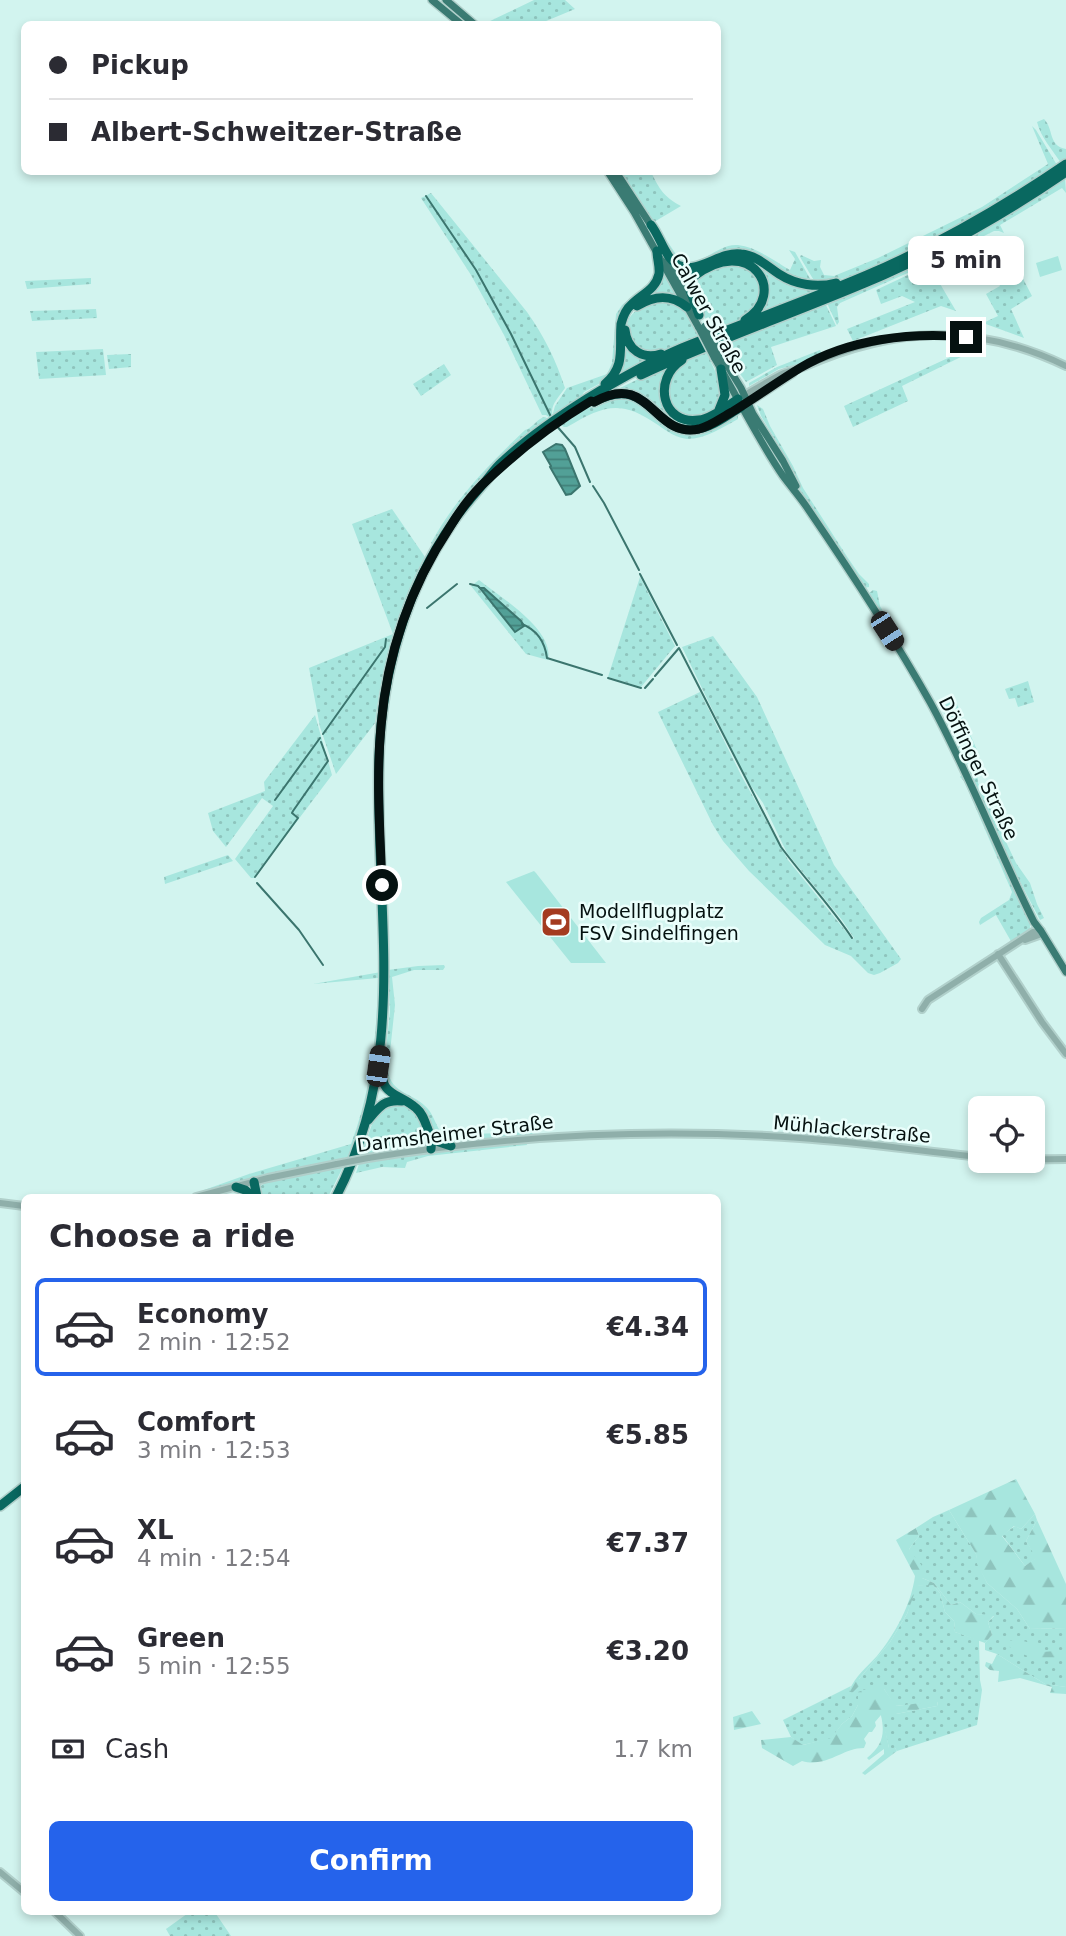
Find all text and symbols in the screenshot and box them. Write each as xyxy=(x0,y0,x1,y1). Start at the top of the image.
text: Pickup xyxy=(91,50,189,80)
text: Albert-Schweitzer-Straße xyxy=(91,117,462,147)
callout: 5 min xyxy=(908,236,1024,284)
text: 5 min xyxy=(930,247,1002,273)
street label: Calwer Straße xyxy=(667,249,751,377)
route end xyxy=(950,321,982,353)
car xyxy=(867,608,908,654)
street label: Döffinger Straße xyxy=(935,693,1023,843)
route start xyxy=(366,869,398,901)
place label: Modellflugplatz FSV Sindelfingen xyxy=(579,900,739,944)
sports icon: Modellflugplatz FSV Sindelfingen xyxy=(539,905,573,939)
car xyxy=(365,1044,392,1088)
map controls xyxy=(968,1096,1045,1173)
button: locate xyxy=(968,1096,1045,1173)
street label: Darmsheimer Straße xyxy=(355,1110,555,1156)
street label: Mühlackerstraße xyxy=(772,1111,932,1147)
text: Choose a ride xyxy=(49,1217,295,1255)
icon: car xyxy=(53,1296,116,1359)
text: Economy xyxy=(137,1299,268,1329)
text: €4.34 xyxy=(607,1312,689,1342)
text: 2 min · 12:52 xyxy=(137,1329,291,1355)
icon: car xyxy=(53,1404,116,1467)
text: Comfort xyxy=(137,1407,255,1437)
text: €5.85 xyxy=(607,1420,689,1450)
text: 3 min · 12:53 xyxy=(137,1437,291,1463)
icon: car xyxy=(53,1512,116,1575)
text: XL xyxy=(137,1515,174,1545)
text: €7.37 xyxy=(607,1528,689,1558)
text: 4 min · 12:54 xyxy=(137,1545,291,1571)
icon: car xyxy=(53,1620,116,1683)
text: Green xyxy=(137,1623,225,1653)
text: €3.20 xyxy=(607,1636,689,1666)
text: 5 min · 12:55 xyxy=(137,1653,291,1679)
icon: cash xyxy=(49,1730,87,1768)
text: Cash xyxy=(105,1734,169,1764)
text: 1.7 km xyxy=(613,1736,693,1762)
button: Confirm xyxy=(49,1821,693,1901)

